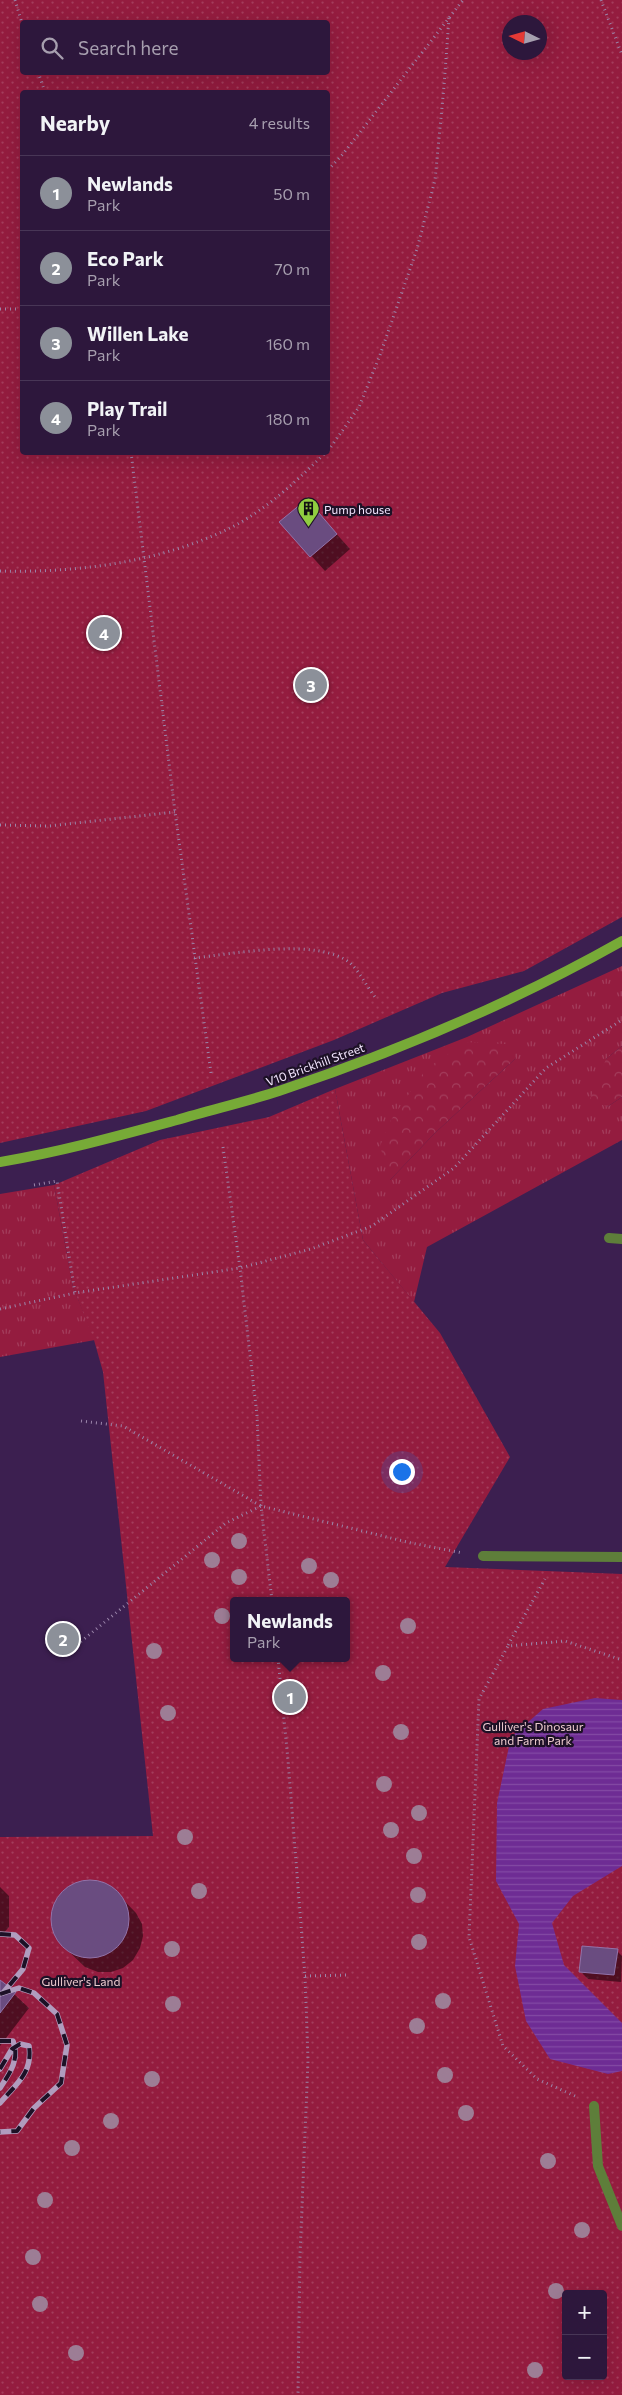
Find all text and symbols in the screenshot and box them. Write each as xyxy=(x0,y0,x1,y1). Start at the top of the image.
north arrow xyxy=(502,15,547,60)
search box xyxy=(20,20,330,75)
icon: search xyxy=(38,34,66,62)
text: Search here xyxy=(78,36,178,59)
text: Nearby xyxy=(40,110,110,135)
text: 4 results xyxy=(249,113,310,132)
text: Newlands xyxy=(87,172,173,195)
text: 1 xyxy=(52,184,60,203)
text: 50 m xyxy=(273,184,310,203)
text: Park xyxy=(87,195,120,214)
text: Eco Park xyxy=(87,247,164,270)
text: 2 xyxy=(51,259,61,278)
text: 70 m xyxy=(274,259,310,278)
text: Park xyxy=(87,270,120,289)
text: Willen Lake xyxy=(87,322,189,345)
text: 3 xyxy=(51,334,61,353)
text: 160 m xyxy=(266,334,310,353)
text: Park xyxy=(87,345,120,364)
text: Play Trail xyxy=(87,397,168,420)
text: 4 xyxy=(51,409,61,428)
text: 180 m xyxy=(266,409,310,428)
text: Park xyxy=(87,420,120,439)
building icon: Pump house xyxy=(296,497,320,528)
place label: Pump house xyxy=(324,502,391,516)
pin: 4 xyxy=(88,614,120,652)
pin: 3 xyxy=(295,666,327,704)
street label: V10 Brickhill Street xyxy=(264,1040,366,1088)
your location xyxy=(389,1459,415,1485)
popup xyxy=(230,1597,350,1662)
text: Newlands xyxy=(247,1609,333,1632)
pin: 2 xyxy=(47,1620,79,1658)
text: Park xyxy=(247,1632,281,1651)
pin: 1 xyxy=(274,1678,306,1716)
park label: Gulliver's Dinosaur and Farm Park xyxy=(482,1719,584,1747)
park label: Gulliver's Land xyxy=(42,1974,121,1988)
map controls xyxy=(562,2290,607,2380)
button: + xyxy=(562,2290,607,2335)
button: − xyxy=(562,2335,607,2380)

